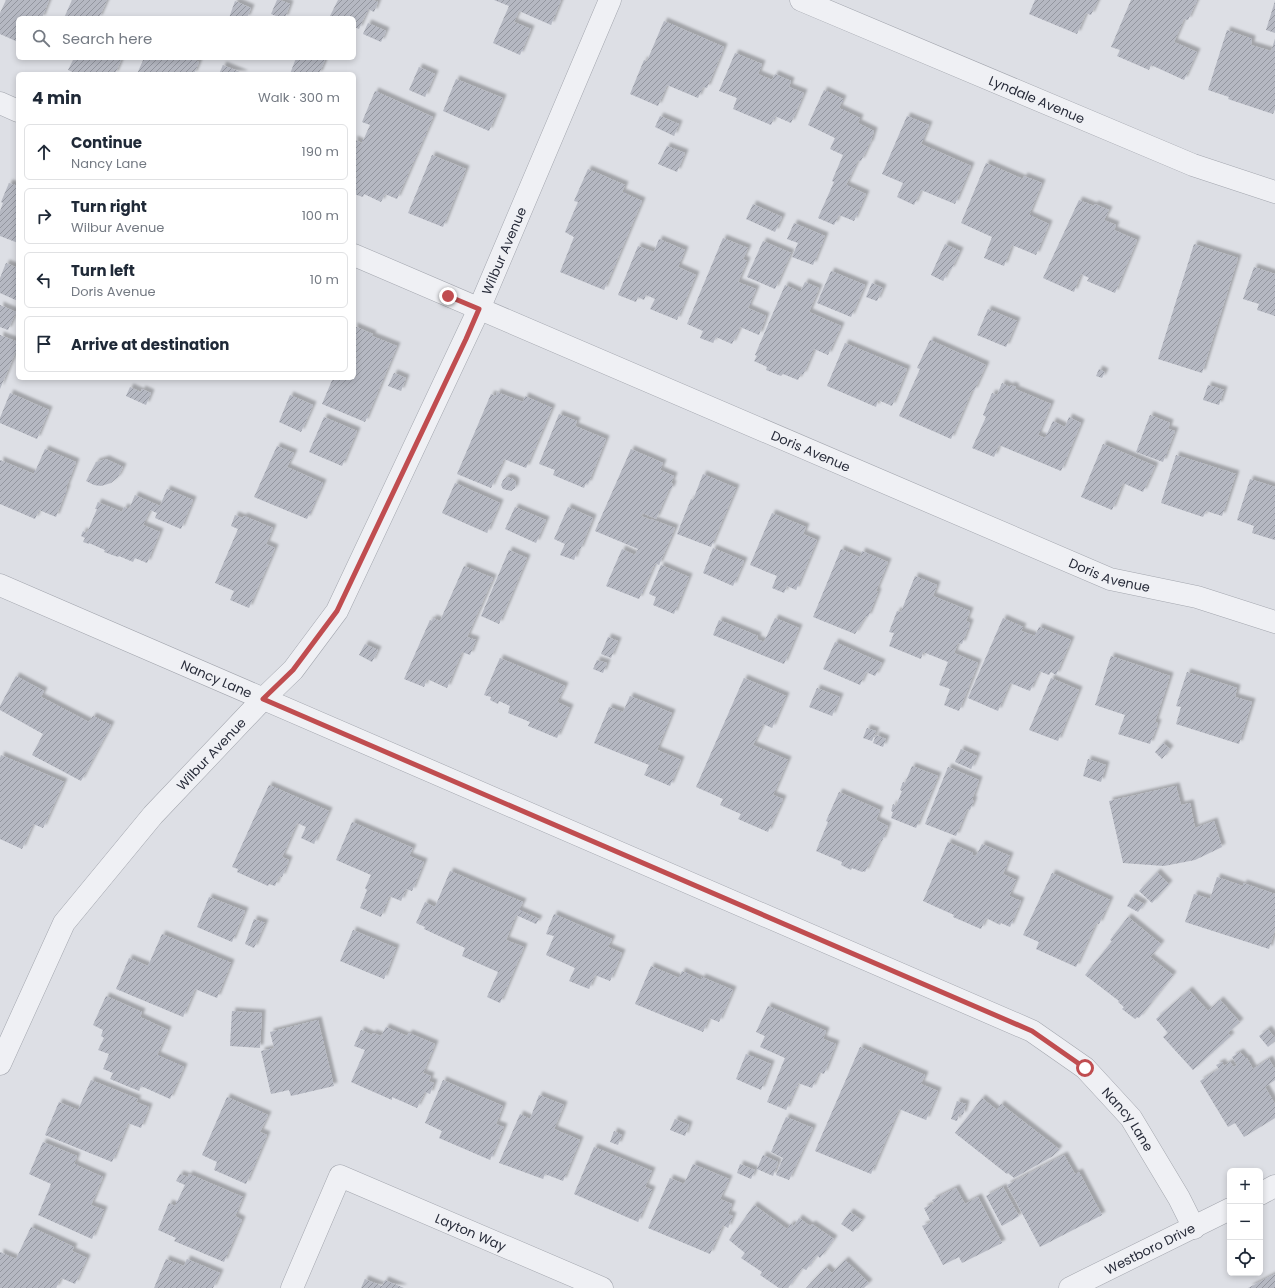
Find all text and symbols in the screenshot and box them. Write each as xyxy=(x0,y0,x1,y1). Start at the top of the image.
search box xyxy=(16,16,356,60)
icon: search xyxy=(30,27,52,49)
text: Search here xyxy=(62,28,152,49)
street label: Lyndale Avenue xyxy=(986,71,1088,128)
text: 4 min xyxy=(32,86,82,110)
text: Walk · 300 m xyxy=(258,88,340,107)
text: Continue xyxy=(71,132,142,153)
icon: ahead xyxy=(33,141,55,163)
text: 190 m xyxy=(302,142,339,161)
text: Nancy Lane xyxy=(71,154,147,173)
text: Turn right xyxy=(71,196,147,217)
street label: Wilbur Avenue xyxy=(477,204,531,297)
icon: right xyxy=(33,205,55,227)
text: 100 m xyxy=(302,206,339,225)
text: Wilbur Avenue xyxy=(71,218,164,237)
text: Turn left xyxy=(71,260,135,281)
icon: left xyxy=(33,269,55,291)
text: 10 m xyxy=(310,270,339,289)
text: Doris Avenue xyxy=(71,282,156,301)
route end xyxy=(439,287,457,305)
icon: arrive xyxy=(33,333,55,355)
text: Arrive at destination xyxy=(71,334,229,355)
street label: Doris Avenue xyxy=(768,425,853,476)
street label: Doris Avenue xyxy=(1066,553,1152,597)
street label: Nancy Lane xyxy=(178,655,255,702)
street label: Wilbur Avenue xyxy=(172,713,250,794)
route start xyxy=(1076,1059,1094,1077)
street label: Nancy Lane xyxy=(1098,1083,1158,1155)
map controls xyxy=(1227,1168,1263,1276)
button: + xyxy=(1227,1168,1263,1204)
button: − xyxy=(1227,1204,1263,1240)
street label: Layton Way xyxy=(432,1208,510,1256)
street label: Westboro Drive xyxy=(1101,1218,1198,1279)
button: locate xyxy=(1227,1240,1263,1276)

